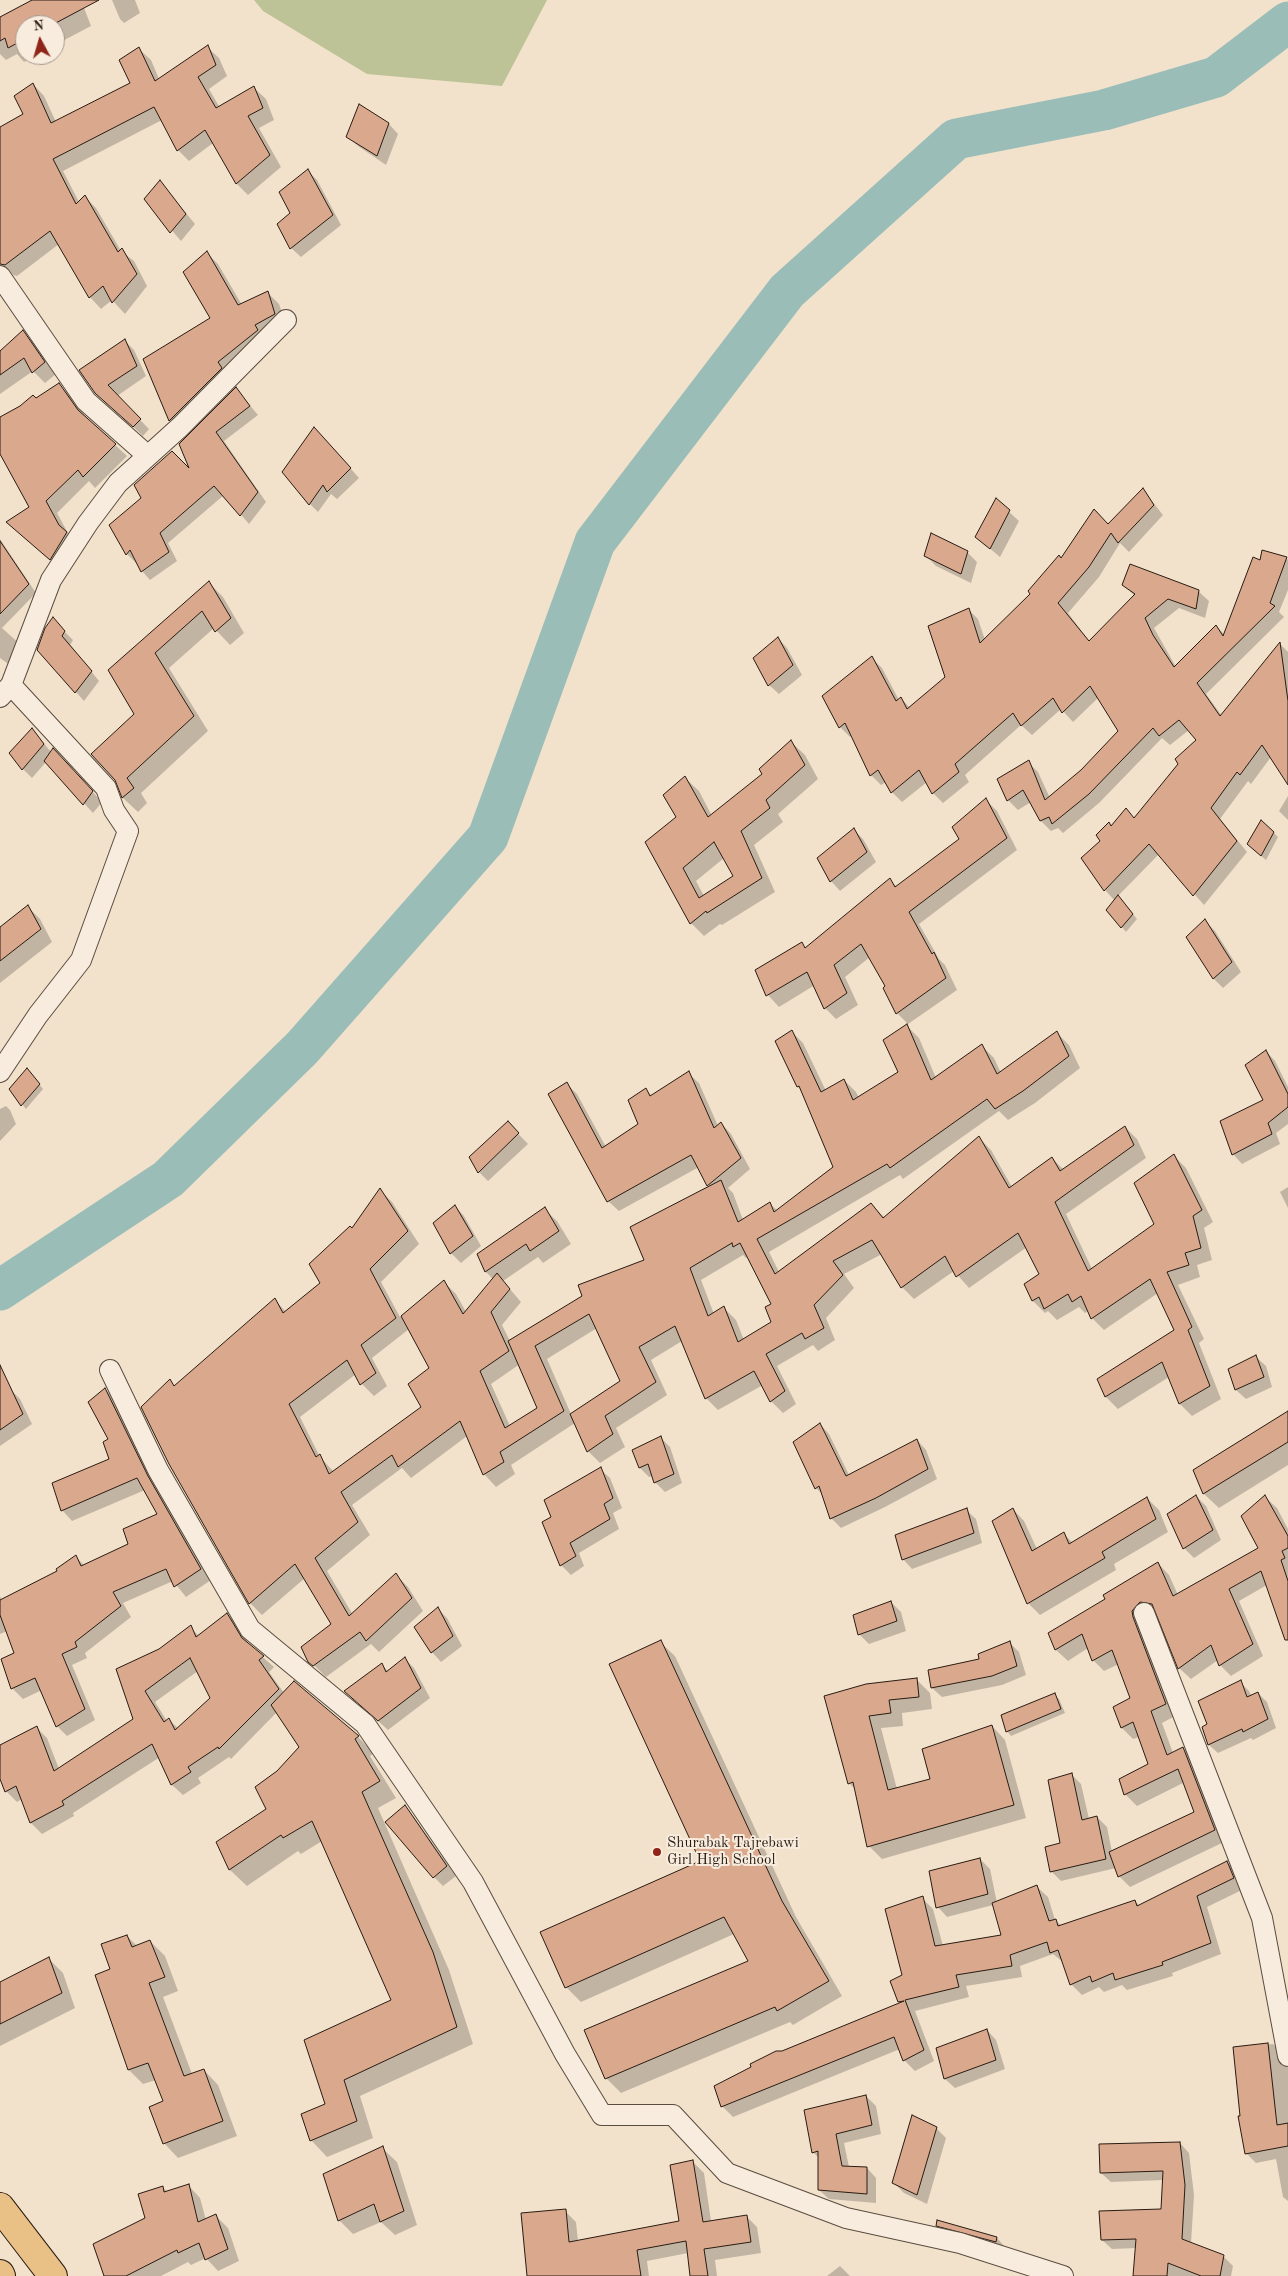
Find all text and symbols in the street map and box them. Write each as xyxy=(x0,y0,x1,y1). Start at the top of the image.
north arrow xyxy=(15,15,65,65)
text: N xyxy=(32,19,45,34)
place label: Shurabak Tajrebawi Girl High School xyxy=(667,1834,799,1869)
marker: Shurabak Tajrebawi Girl High School xyxy=(651,1846,663,1858)

